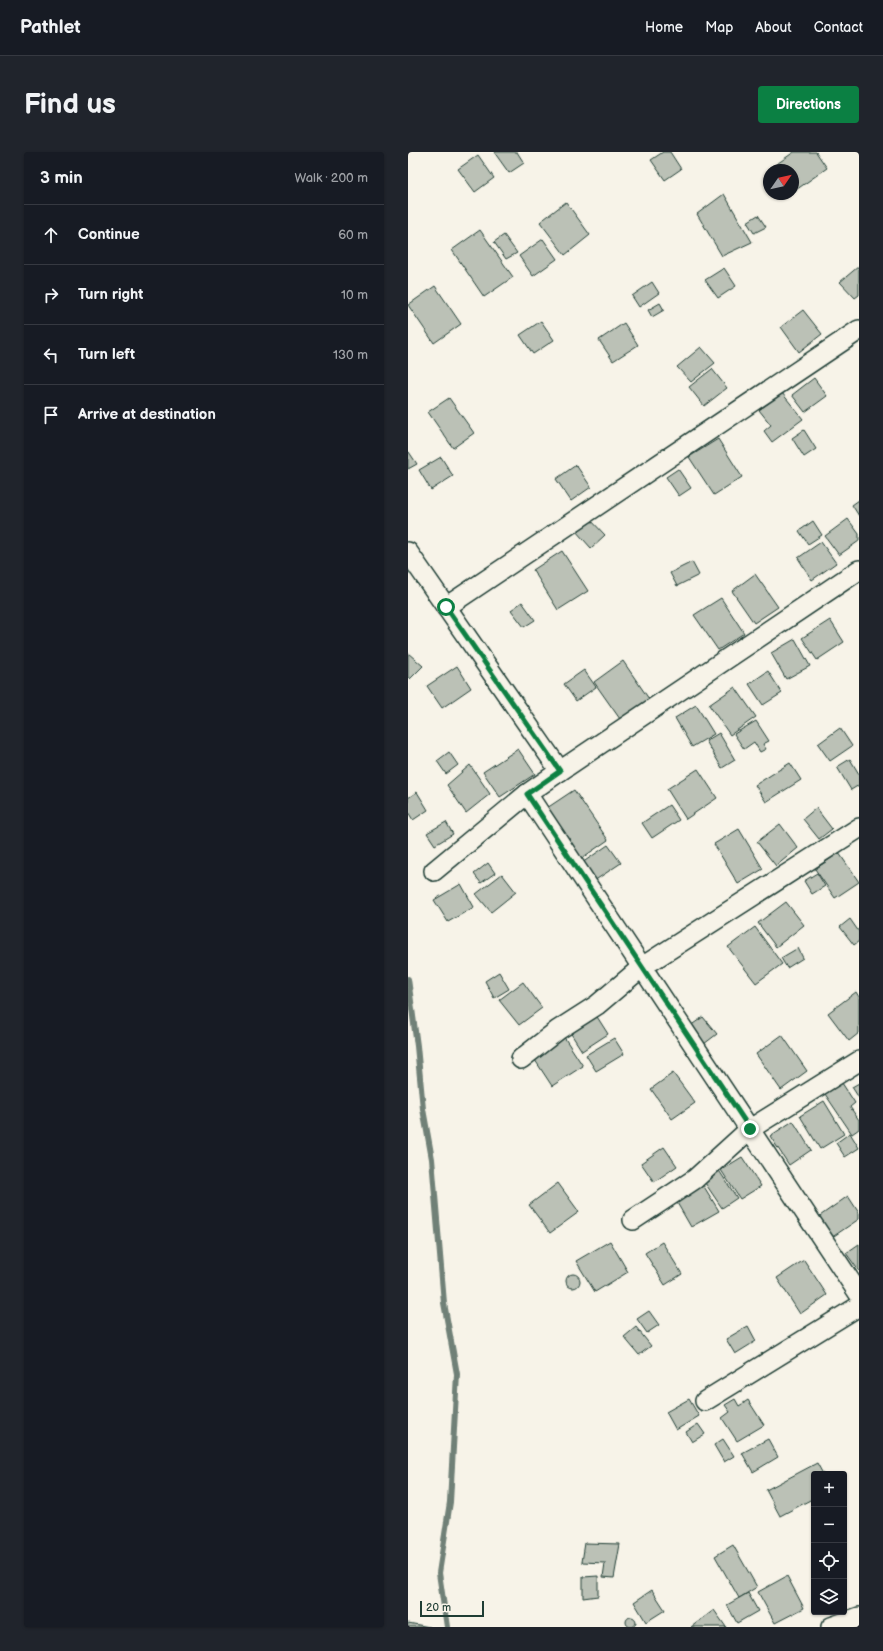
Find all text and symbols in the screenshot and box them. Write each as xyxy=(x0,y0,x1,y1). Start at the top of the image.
text: Pathlet xyxy=(20,16,81,39)
text: Home xyxy=(645,19,683,36)
text: Map xyxy=(705,19,733,36)
text: About xyxy=(755,19,792,36)
text: Contact xyxy=(814,19,863,36)
button: Directions xyxy=(758,86,859,123)
text: Find us xyxy=(24,88,116,121)
north arrow xyxy=(763,164,799,200)
text: 3 min xyxy=(40,168,83,188)
text: Walk · 200 m xyxy=(295,170,368,186)
icon: ahead xyxy=(40,224,62,246)
text: Continue xyxy=(78,225,140,244)
text: 60 m xyxy=(338,227,368,243)
icon: right xyxy=(40,284,62,306)
text: Turn right xyxy=(78,285,143,304)
text: 10 m xyxy=(341,287,368,303)
icon: left xyxy=(40,344,62,366)
text: Turn left xyxy=(78,345,135,364)
text: 130 m xyxy=(333,347,368,363)
icon: arrive xyxy=(40,404,62,426)
text: Arrive at destination xyxy=(78,405,216,424)
route start xyxy=(437,598,455,616)
route end xyxy=(741,1120,759,1138)
map controls xyxy=(811,1471,847,1615)
button: + xyxy=(811,1471,847,1507)
button: − xyxy=(811,1507,847,1543)
button: locate xyxy=(811,1543,847,1579)
button: layers xyxy=(811,1579,847,1615)
scale bar xyxy=(420,1599,484,1618)
text: 20 m xyxy=(426,1601,451,1614)

